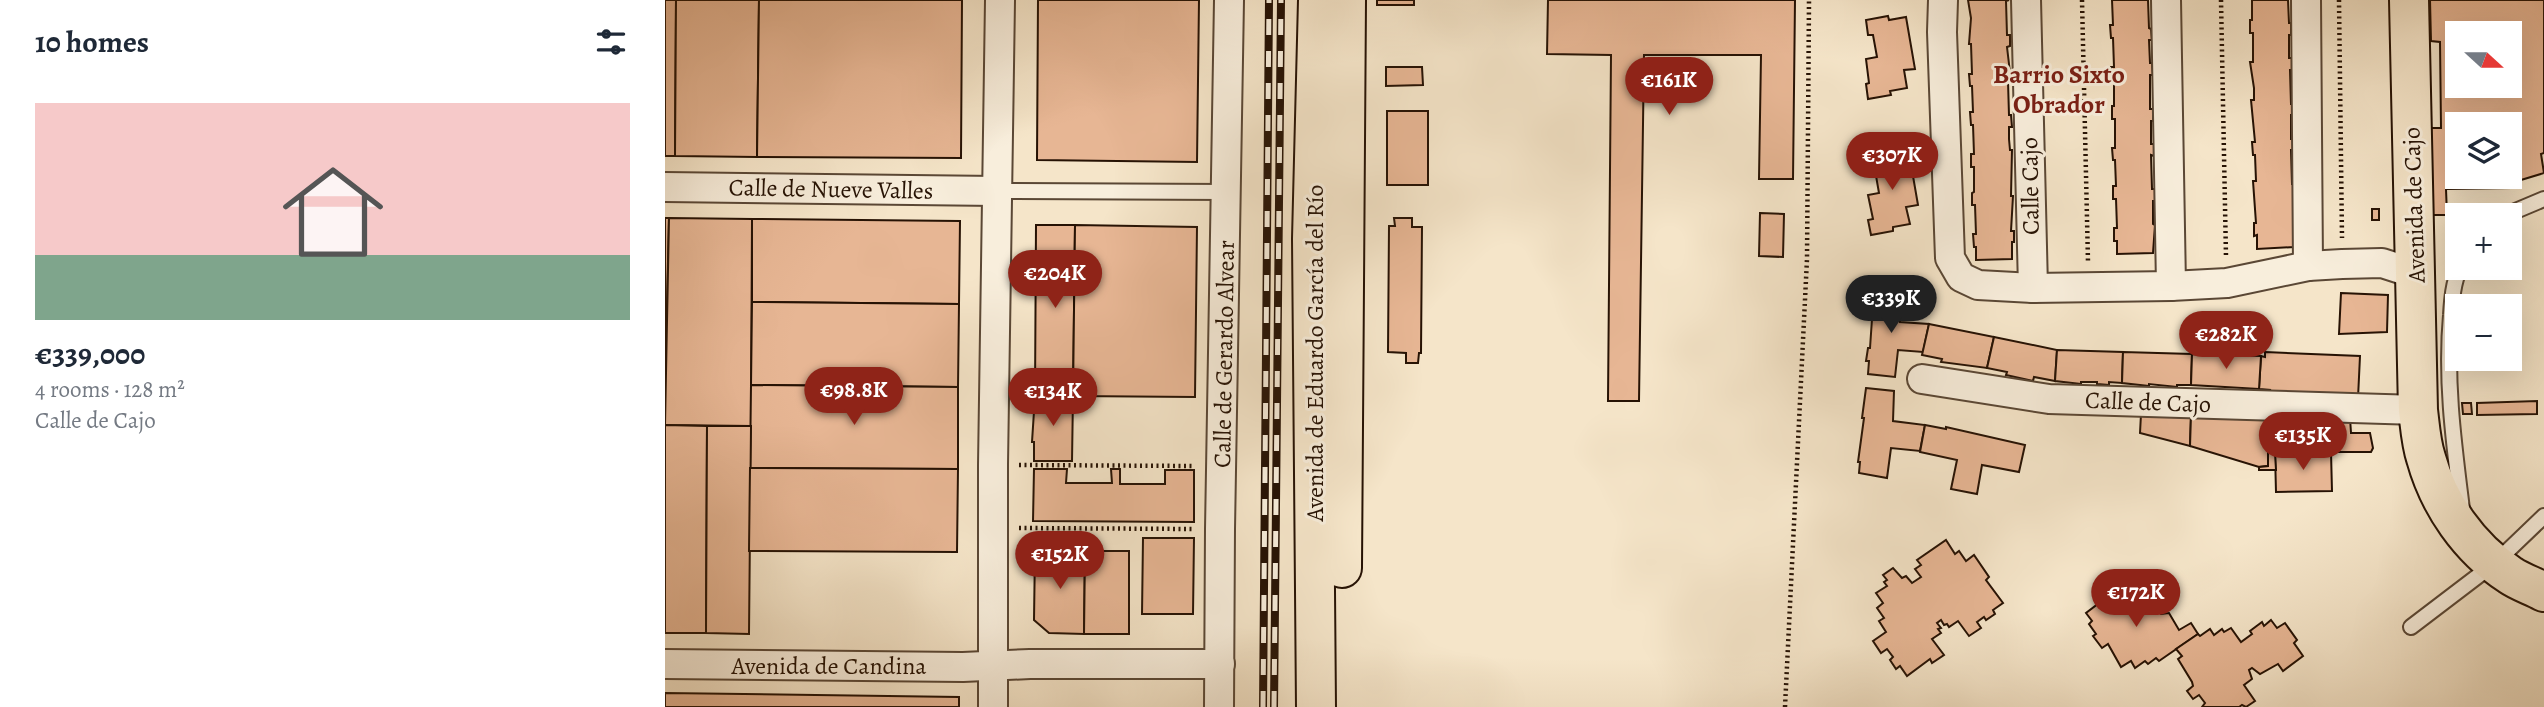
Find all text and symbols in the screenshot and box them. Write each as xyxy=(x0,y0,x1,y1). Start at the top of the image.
north arrow xyxy=(2445,21,2522,98)
map controls xyxy=(2445,21,2522,371)
text: 10 homes xyxy=(35,22,149,62)
icon: filters xyxy=(592,23,630,61)
district label: Barrio Sixto Obrador xyxy=(1993,57,2125,122)
pin: €161K xyxy=(1620,58,1718,117)
text: €161K xyxy=(1641,64,1697,95)
button: layers xyxy=(2445,112,2522,189)
street label: Avenida de Cajo xyxy=(2395,127,2433,284)
pin: €307K xyxy=(1843,132,1941,192)
street label: Calle Cajo xyxy=(2013,137,2047,235)
text: €307K xyxy=(1862,139,1922,170)
icon: home xyxy=(270,149,396,275)
street label: Calle de Nueve Valles xyxy=(728,171,934,207)
street label: Avenida de Eduardo García del Río xyxy=(1299,184,1331,523)
button: + xyxy=(2445,203,2522,280)
street label: Calle de Gerardo Alvear xyxy=(1206,240,1242,468)
pin: €204K xyxy=(1006,250,1104,310)
text: €204K xyxy=(1024,257,1086,288)
pin: €339K xyxy=(1842,276,1940,335)
text: €339K xyxy=(1862,282,1920,313)
button: − xyxy=(2445,294,2522,371)
pin: €282K xyxy=(2177,312,2275,371)
text: €282K xyxy=(2195,318,2257,349)
text: €339,000 xyxy=(35,334,145,374)
pin: €98.8K xyxy=(797,368,911,427)
pin: €134K xyxy=(1004,368,1102,428)
text: 4 rooms · 128 m² xyxy=(35,374,185,405)
text: €98.8K xyxy=(820,374,888,405)
text: €134K xyxy=(1024,375,1082,406)
street label: Calle de Cajo xyxy=(2084,384,2212,420)
text: Calle de Cajo xyxy=(35,405,156,436)
pin: €135K xyxy=(2254,412,2352,472)
text: €135K xyxy=(2275,419,2331,450)
pin: €152K xyxy=(1011,532,1109,591)
text: €152K xyxy=(1031,538,1089,569)
pin: €172K xyxy=(2087,570,2185,629)
text: €172K xyxy=(2107,576,2165,607)
street label: Avenida de Candina xyxy=(730,650,927,682)

